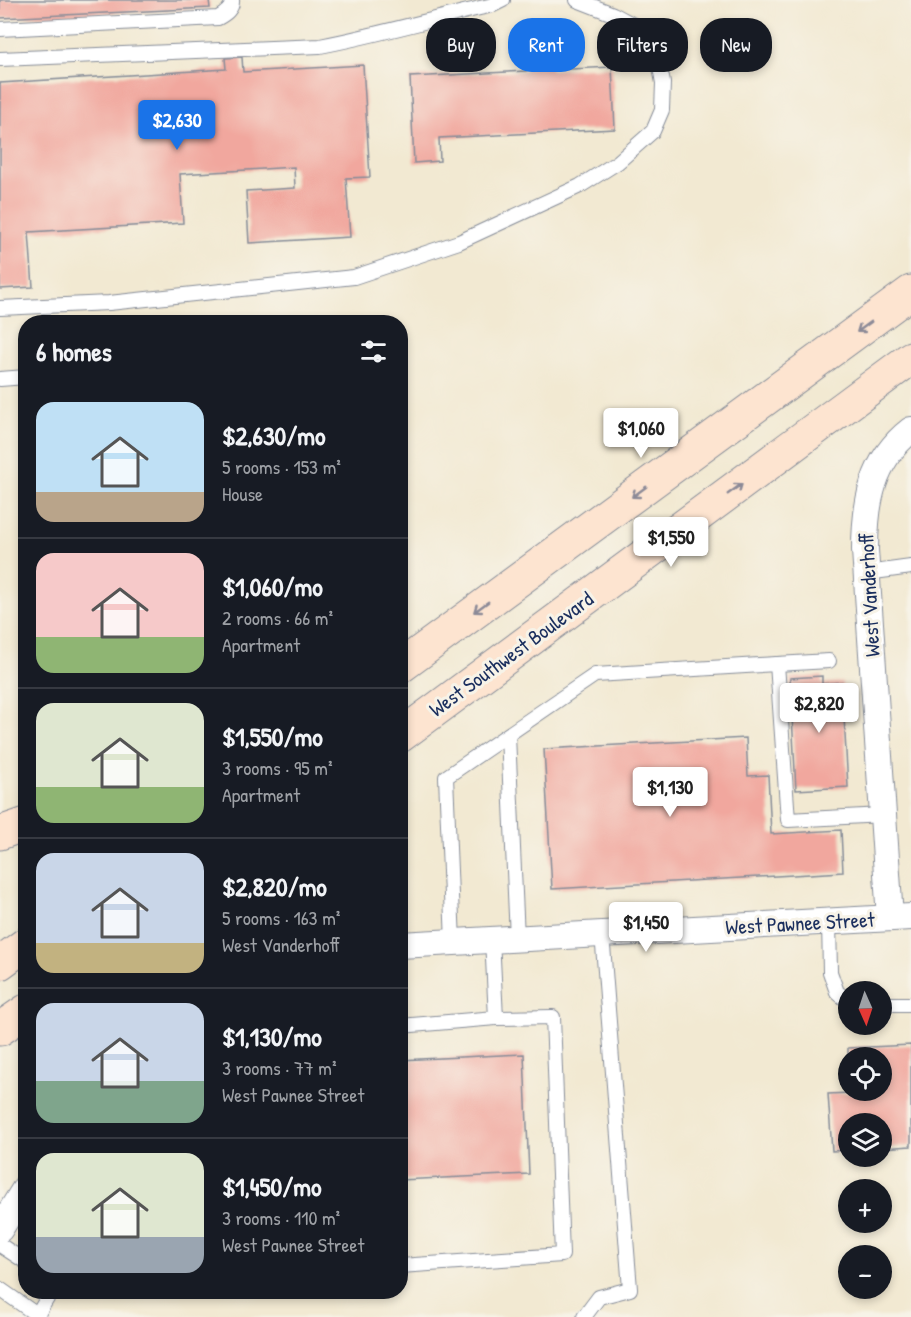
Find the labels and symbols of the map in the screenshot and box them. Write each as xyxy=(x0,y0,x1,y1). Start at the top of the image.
pin: $2,630 xyxy=(128,100,226,151)
one-way arrow xyxy=(856,321,872,333)
pin: $1,060 xyxy=(592,408,690,459)
one-way arrow xyxy=(726,483,742,495)
one-way arrow xyxy=(631,485,647,498)
pin: $1,550 xyxy=(622,517,720,568)
street label: West Vanderhoff xyxy=(851,532,887,658)
street label: West Southwest Boulevard xyxy=(423,585,599,723)
one-way arrow xyxy=(474,601,490,613)
pin: $2,820 xyxy=(770,683,868,734)
pin: $1,130 xyxy=(621,767,719,818)
pin: $1,450 xyxy=(597,902,695,953)
street label: West Pawnee Street xyxy=(725,905,876,941)
north arrow xyxy=(838,981,892,1035)

